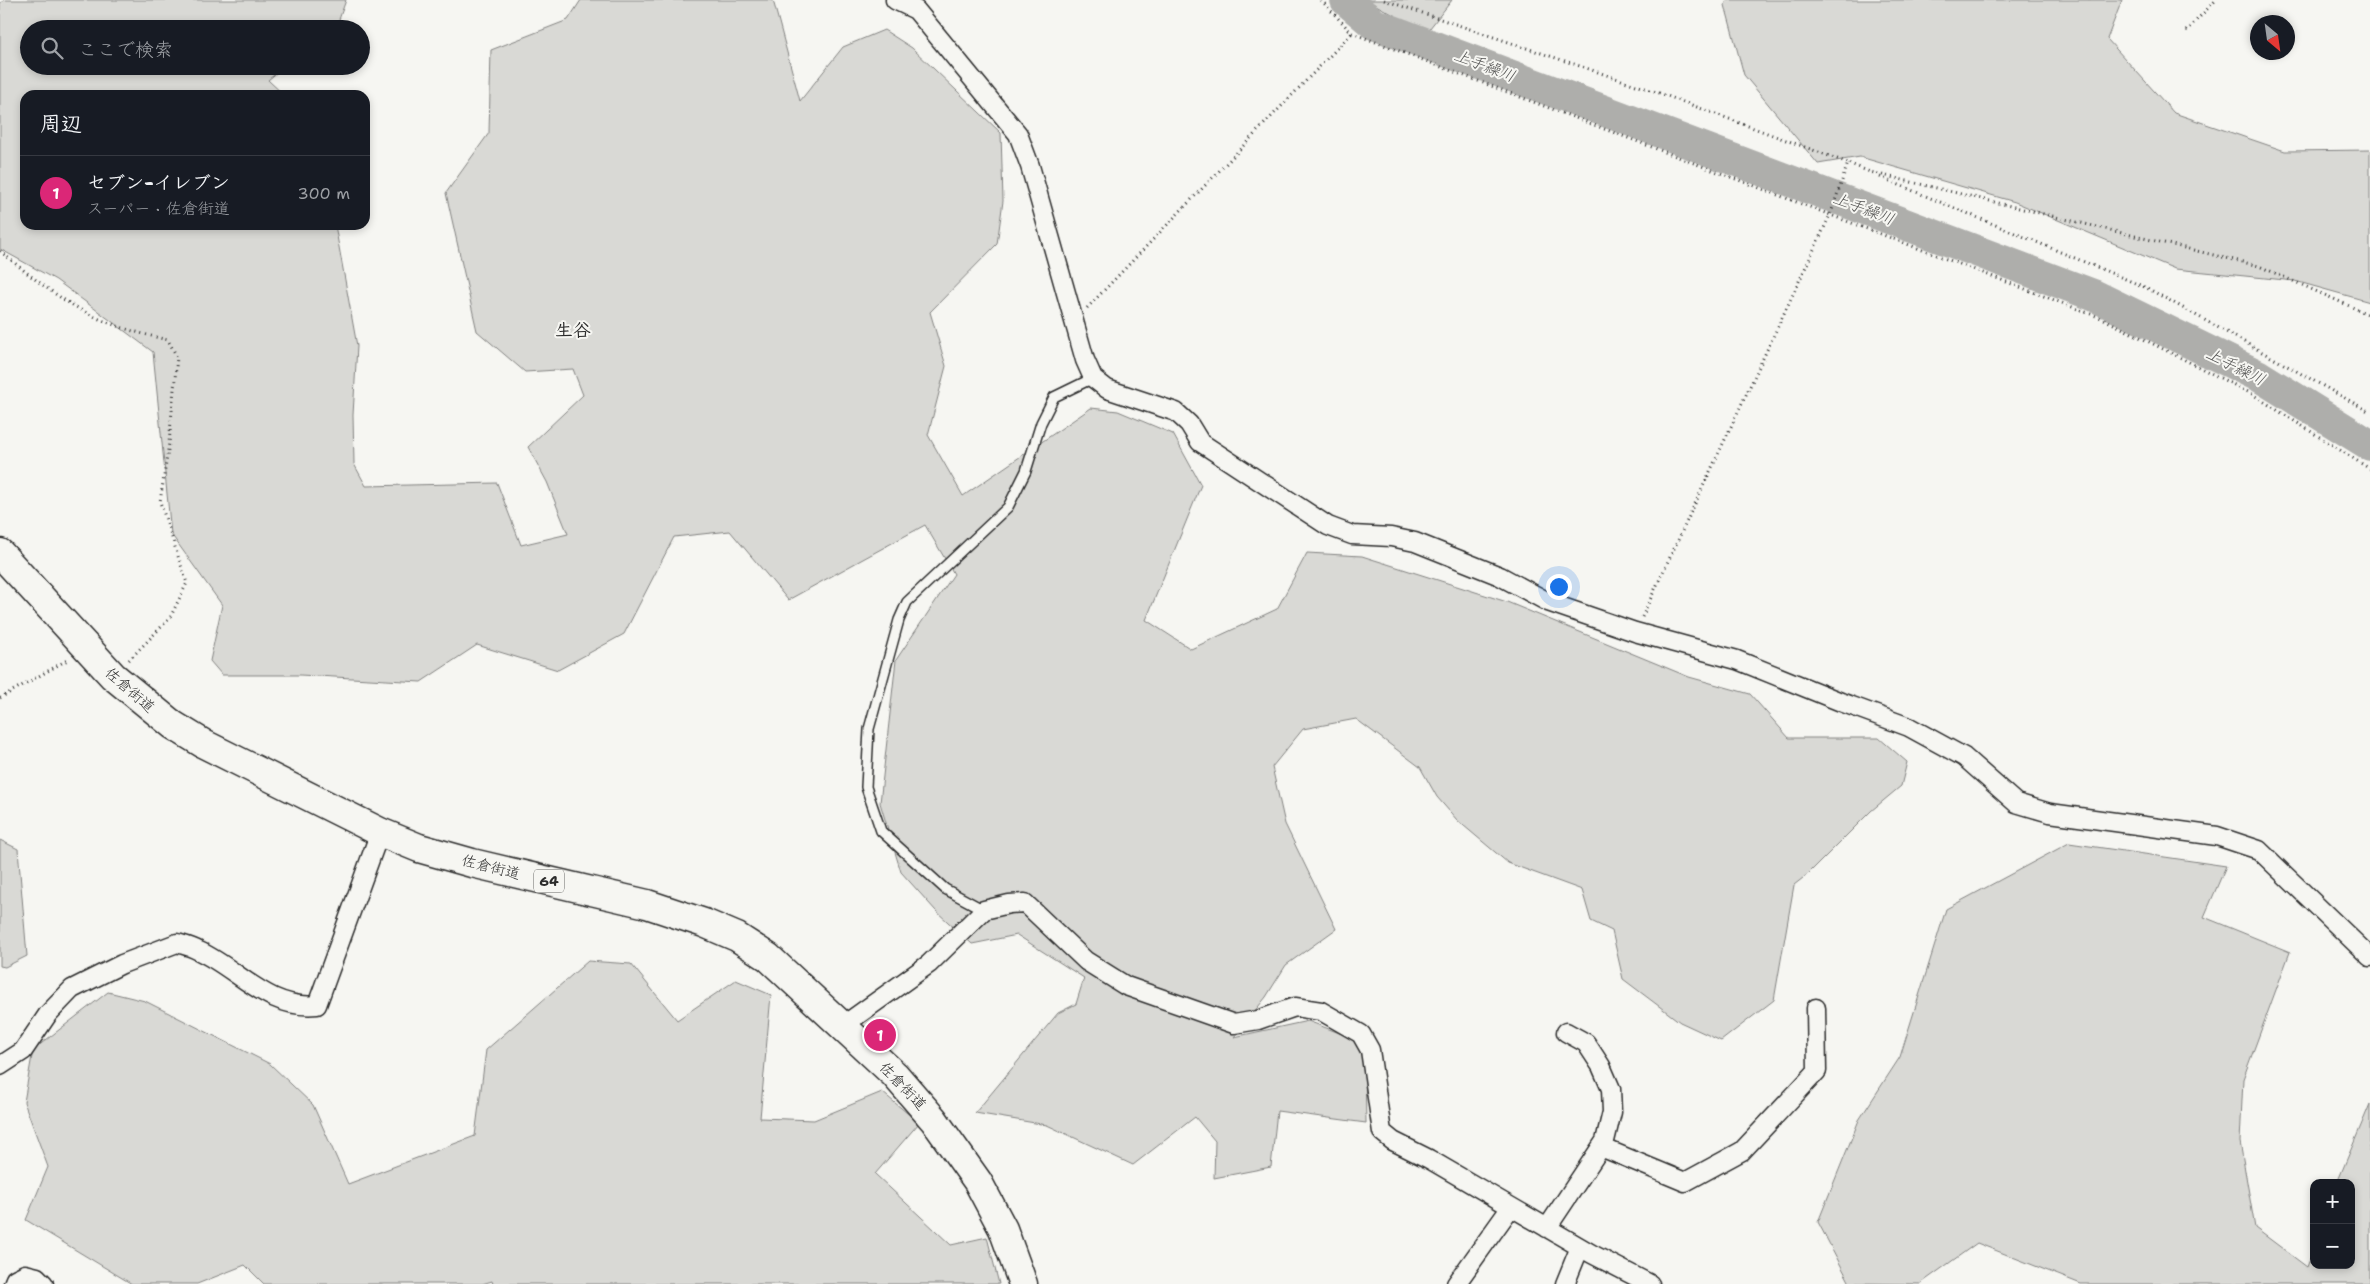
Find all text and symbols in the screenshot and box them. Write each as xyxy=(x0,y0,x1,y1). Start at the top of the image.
north arrow xyxy=(2250,15,2295,60)
search box xyxy=(20,20,370,75)
icon: search xyxy=(38,34,66,62)
text: ここで検索 xyxy=(78,37,173,62)
water label: 上手繰川 xyxy=(1451,44,1518,87)
text: 周辺 xyxy=(40,110,82,138)
text: セブン-イレブン xyxy=(87,170,230,195)
text: 1 xyxy=(52,183,60,204)
text: 300 m xyxy=(298,183,350,204)
water label: 上手繰川 xyxy=(1830,187,1897,230)
text: スーパー · 佐倉街道 xyxy=(87,198,230,219)
district label: 生谷 xyxy=(555,318,591,342)
water label: 上手繰川 xyxy=(2202,343,2269,390)
your location xyxy=(1546,574,1572,600)
street label: 佐倉街道 xyxy=(101,663,159,717)
street label: 佐倉街道 xyxy=(459,850,523,884)
road number: 64 xyxy=(534,869,564,892)
pin: 1 xyxy=(864,1016,896,1054)
street label: 佐倉街道 xyxy=(875,1057,931,1115)
map controls xyxy=(2310,1179,2355,1269)
button: + xyxy=(2310,1179,2355,1224)
button: − xyxy=(2310,1224,2355,1269)

